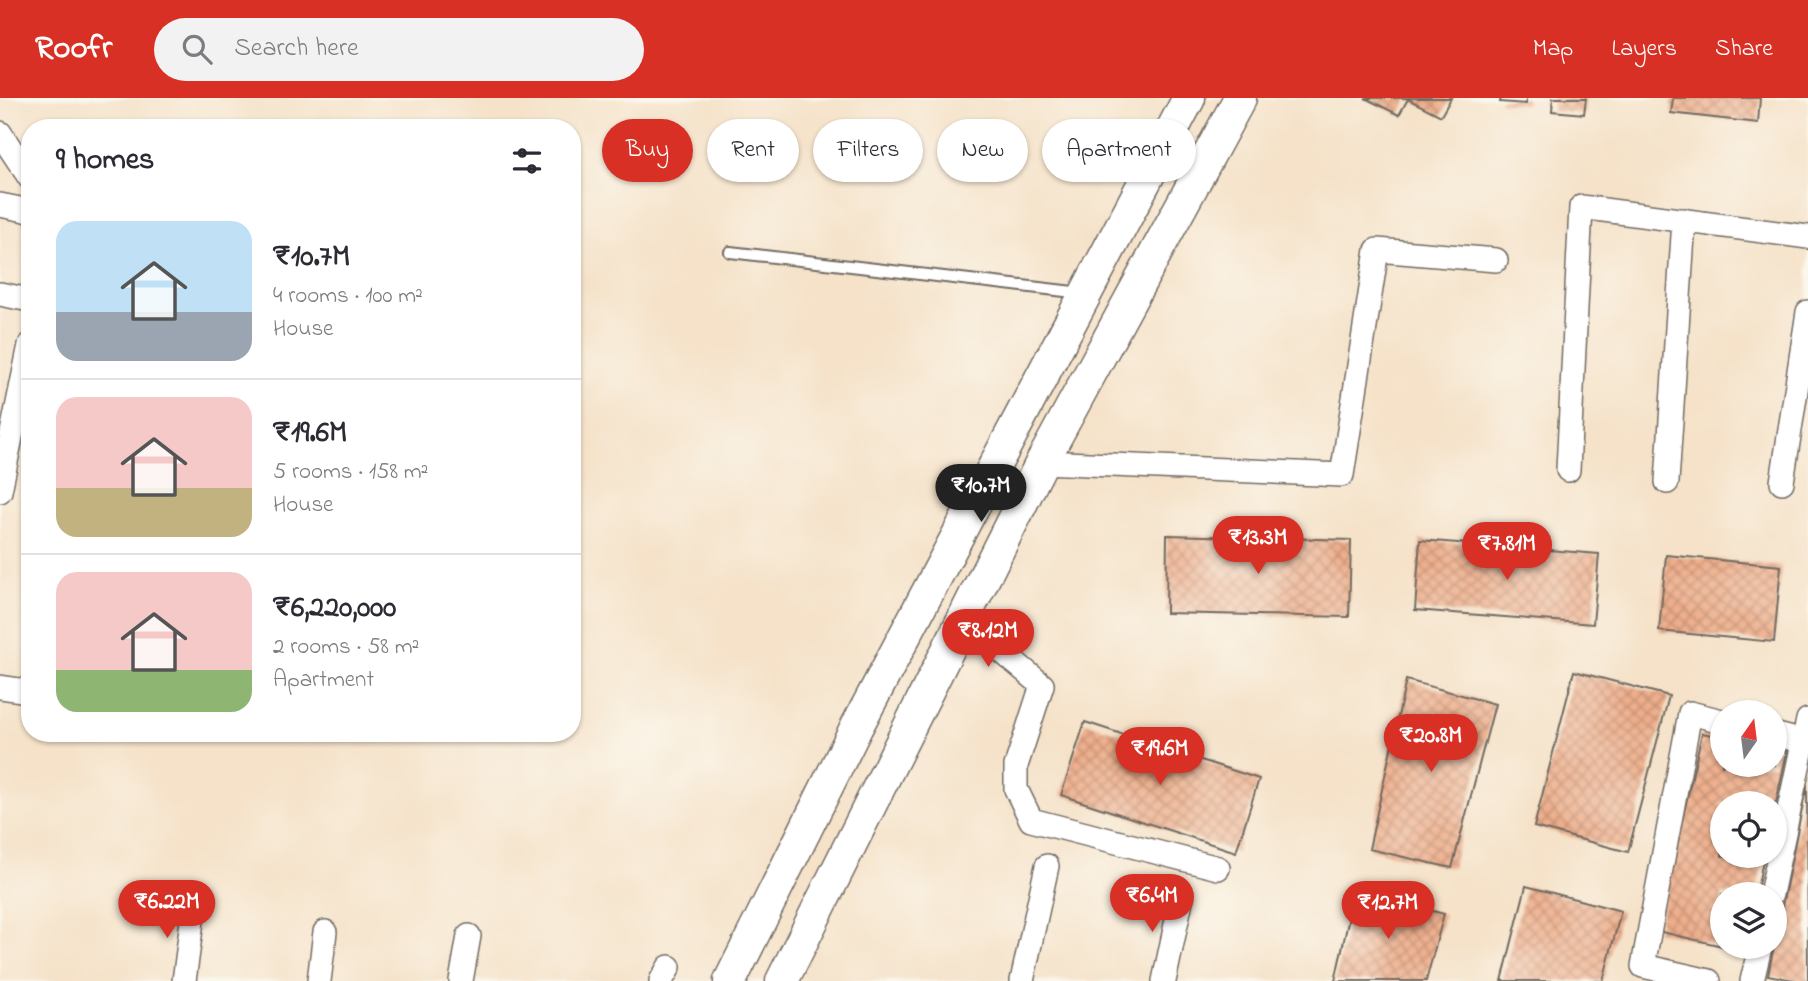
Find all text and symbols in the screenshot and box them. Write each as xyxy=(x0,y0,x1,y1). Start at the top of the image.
search box xyxy=(154,18,644,81)
text: Roofr xyxy=(35,25,112,73)
icon: search xyxy=(178,30,216,68)
text: Search here xyxy=(234,30,359,68)
text: Map xyxy=(1533,32,1573,67)
text: Layers xyxy=(1611,32,1677,67)
text: Share xyxy=(1715,32,1773,67)
chip: Buy xyxy=(602,119,693,182)
chip: Rent xyxy=(707,119,799,182)
chip: Filters xyxy=(813,119,923,182)
chip: New xyxy=(937,119,1028,182)
chip: Apartment xyxy=(1042,119,1196,182)
text: 9 homes xyxy=(56,139,154,183)
icon: filters xyxy=(508,142,546,180)
text: ₹10.7M xyxy=(273,236,350,280)
icon: home xyxy=(112,249,196,333)
text: 4 rooms · 100 m² xyxy=(273,280,423,313)
text: House xyxy=(273,313,333,346)
text: ₹19.6M xyxy=(273,412,347,456)
icon: home xyxy=(112,425,196,509)
text: 5 rooms · 158 m² xyxy=(273,456,428,489)
pin: ₹10.7M xyxy=(924,464,1038,524)
text: ₹10.7M xyxy=(951,470,1011,503)
text: House xyxy=(273,489,333,522)
pin: ₹13.3M xyxy=(1201,517,1315,576)
text: ₹13.3M xyxy=(1229,522,1287,555)
pin: ₹7.81M xyxy=(1450,522,1564,582)
text: ₹7.81M xyxy=(1478,528,1536,561)
text: ₹6,220,000 xyxy=(273,587,396,631)
icon: home xyxy=(112,600,196,684)
pin: ₹8.12M xyxy=(931,610,1045,669)
text: ₹8.12M xyxy=(958,615,1018,648)
text: 2 rooms · 58 m² xyxy=(273,631,419,664)
text: Apartment xyxy=(273,664,374,697)
north arrow xyxy=(1710,700,1787,777)
map controls xyxy=(1710,700,1787,959)
pin: ₹20.8M xyxy=(1374,714,1488,774)
text: ₹20.8M xyxy=(1400,720,1462,753)
pin: ₹19.6M xyxy=(1103,728,1217,787)
text: ₹19.6M xyxy=(1132,733,1188,766)
button: locate xyxy=(1710,791,1787,868)
pin: ₹6.4M xyxy=(1103,874,1201,934)
pin: ₹6.22M xyxy=(110,880,224,940)
text: ₹6.4M xyxy=(1126,880,1178,913)
pin: ₹12.7M xyxy=(1331,882,1445,941)
button: layers xyxy=(1710,882,1787,959)
text: ₹6.22M xyxy=(134,886,200,919)
text: ₹12.7M xyxy=(1358,887,1418,920)

